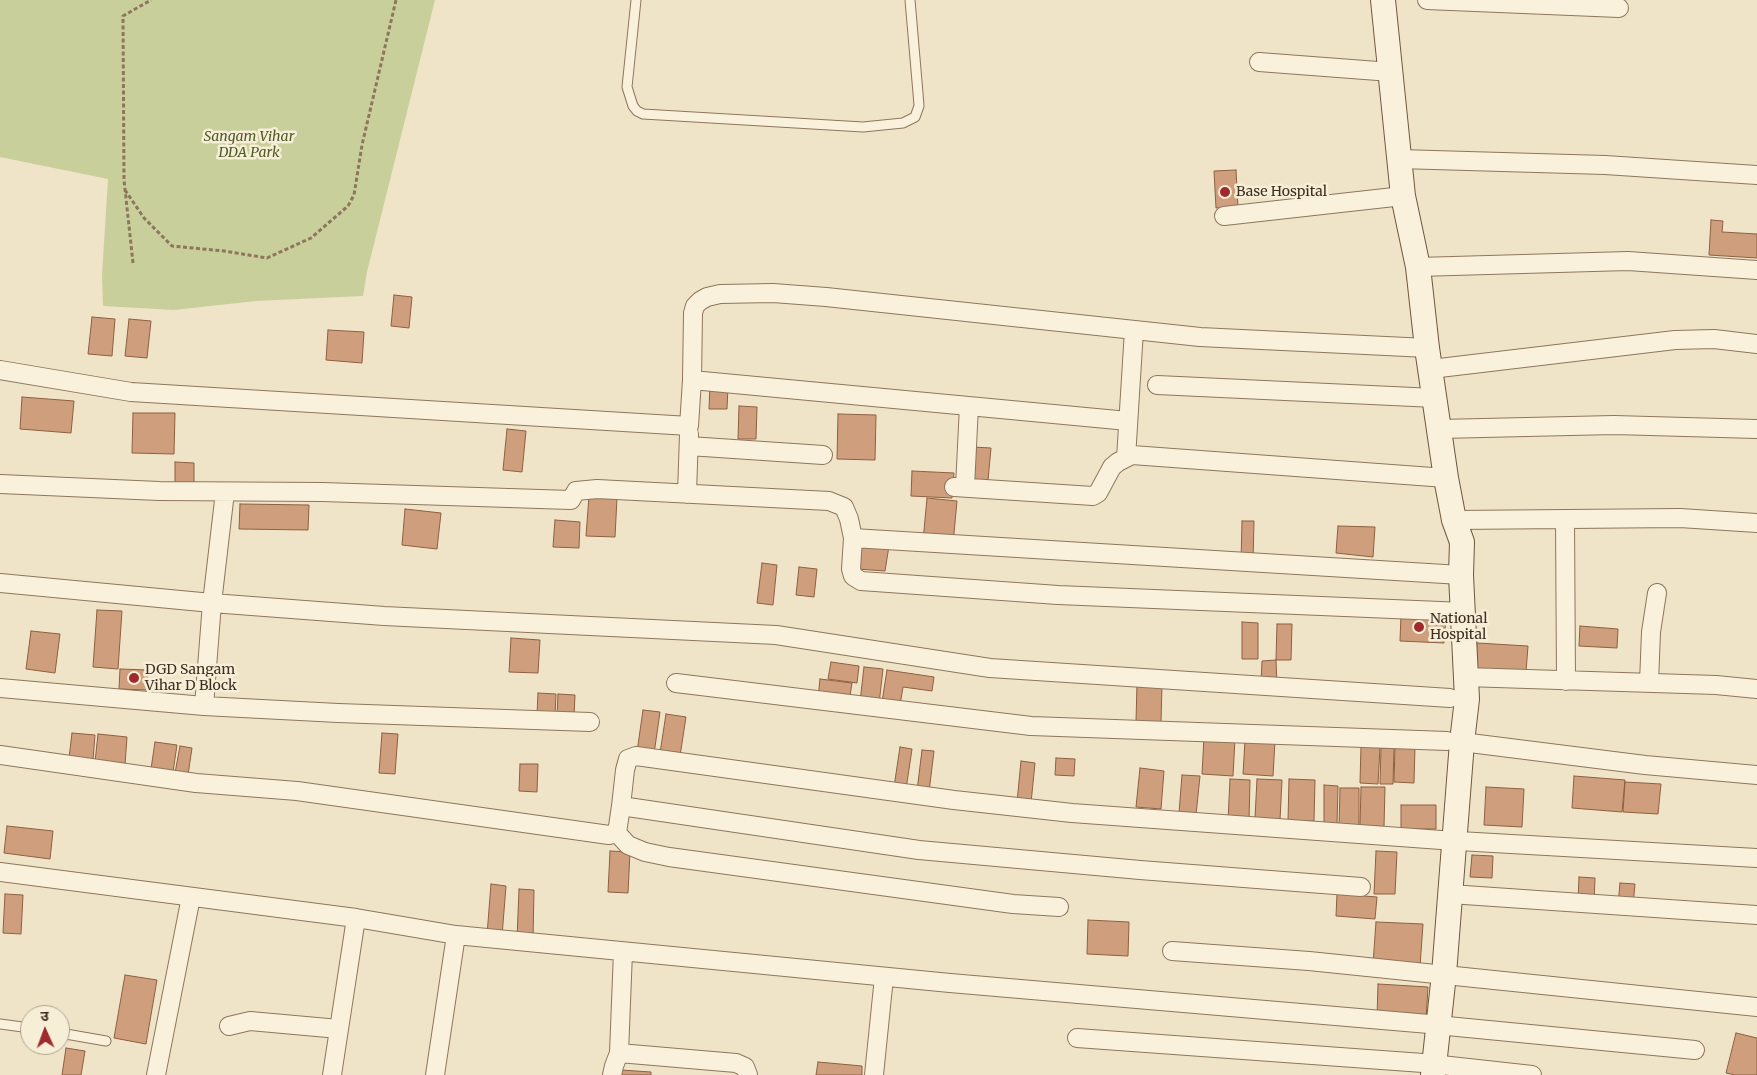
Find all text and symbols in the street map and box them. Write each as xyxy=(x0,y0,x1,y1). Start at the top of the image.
park label: Sangam Vihar DDA Park xyxy=(204,129,294,162)
place label: Base Hospital xyxy=(1236,184,1327,200)
marker: Base Hospital xyxy=(1218,185,1232,199)
place label: National Hospital xyxy=(1430,611,1487,644)
marker: National Hospital xyxy=(1412,620,1426,634)
place label: DGD Sangam Vihar D Block xyxy=(145,662,237,694)
marker: DGD Sangam Vihar D Block xyxy=(127,671,141,685)
north arrow xyxy=(20,1005,70,1055)
text: उ xyxy=(40,1007,49,1025)

